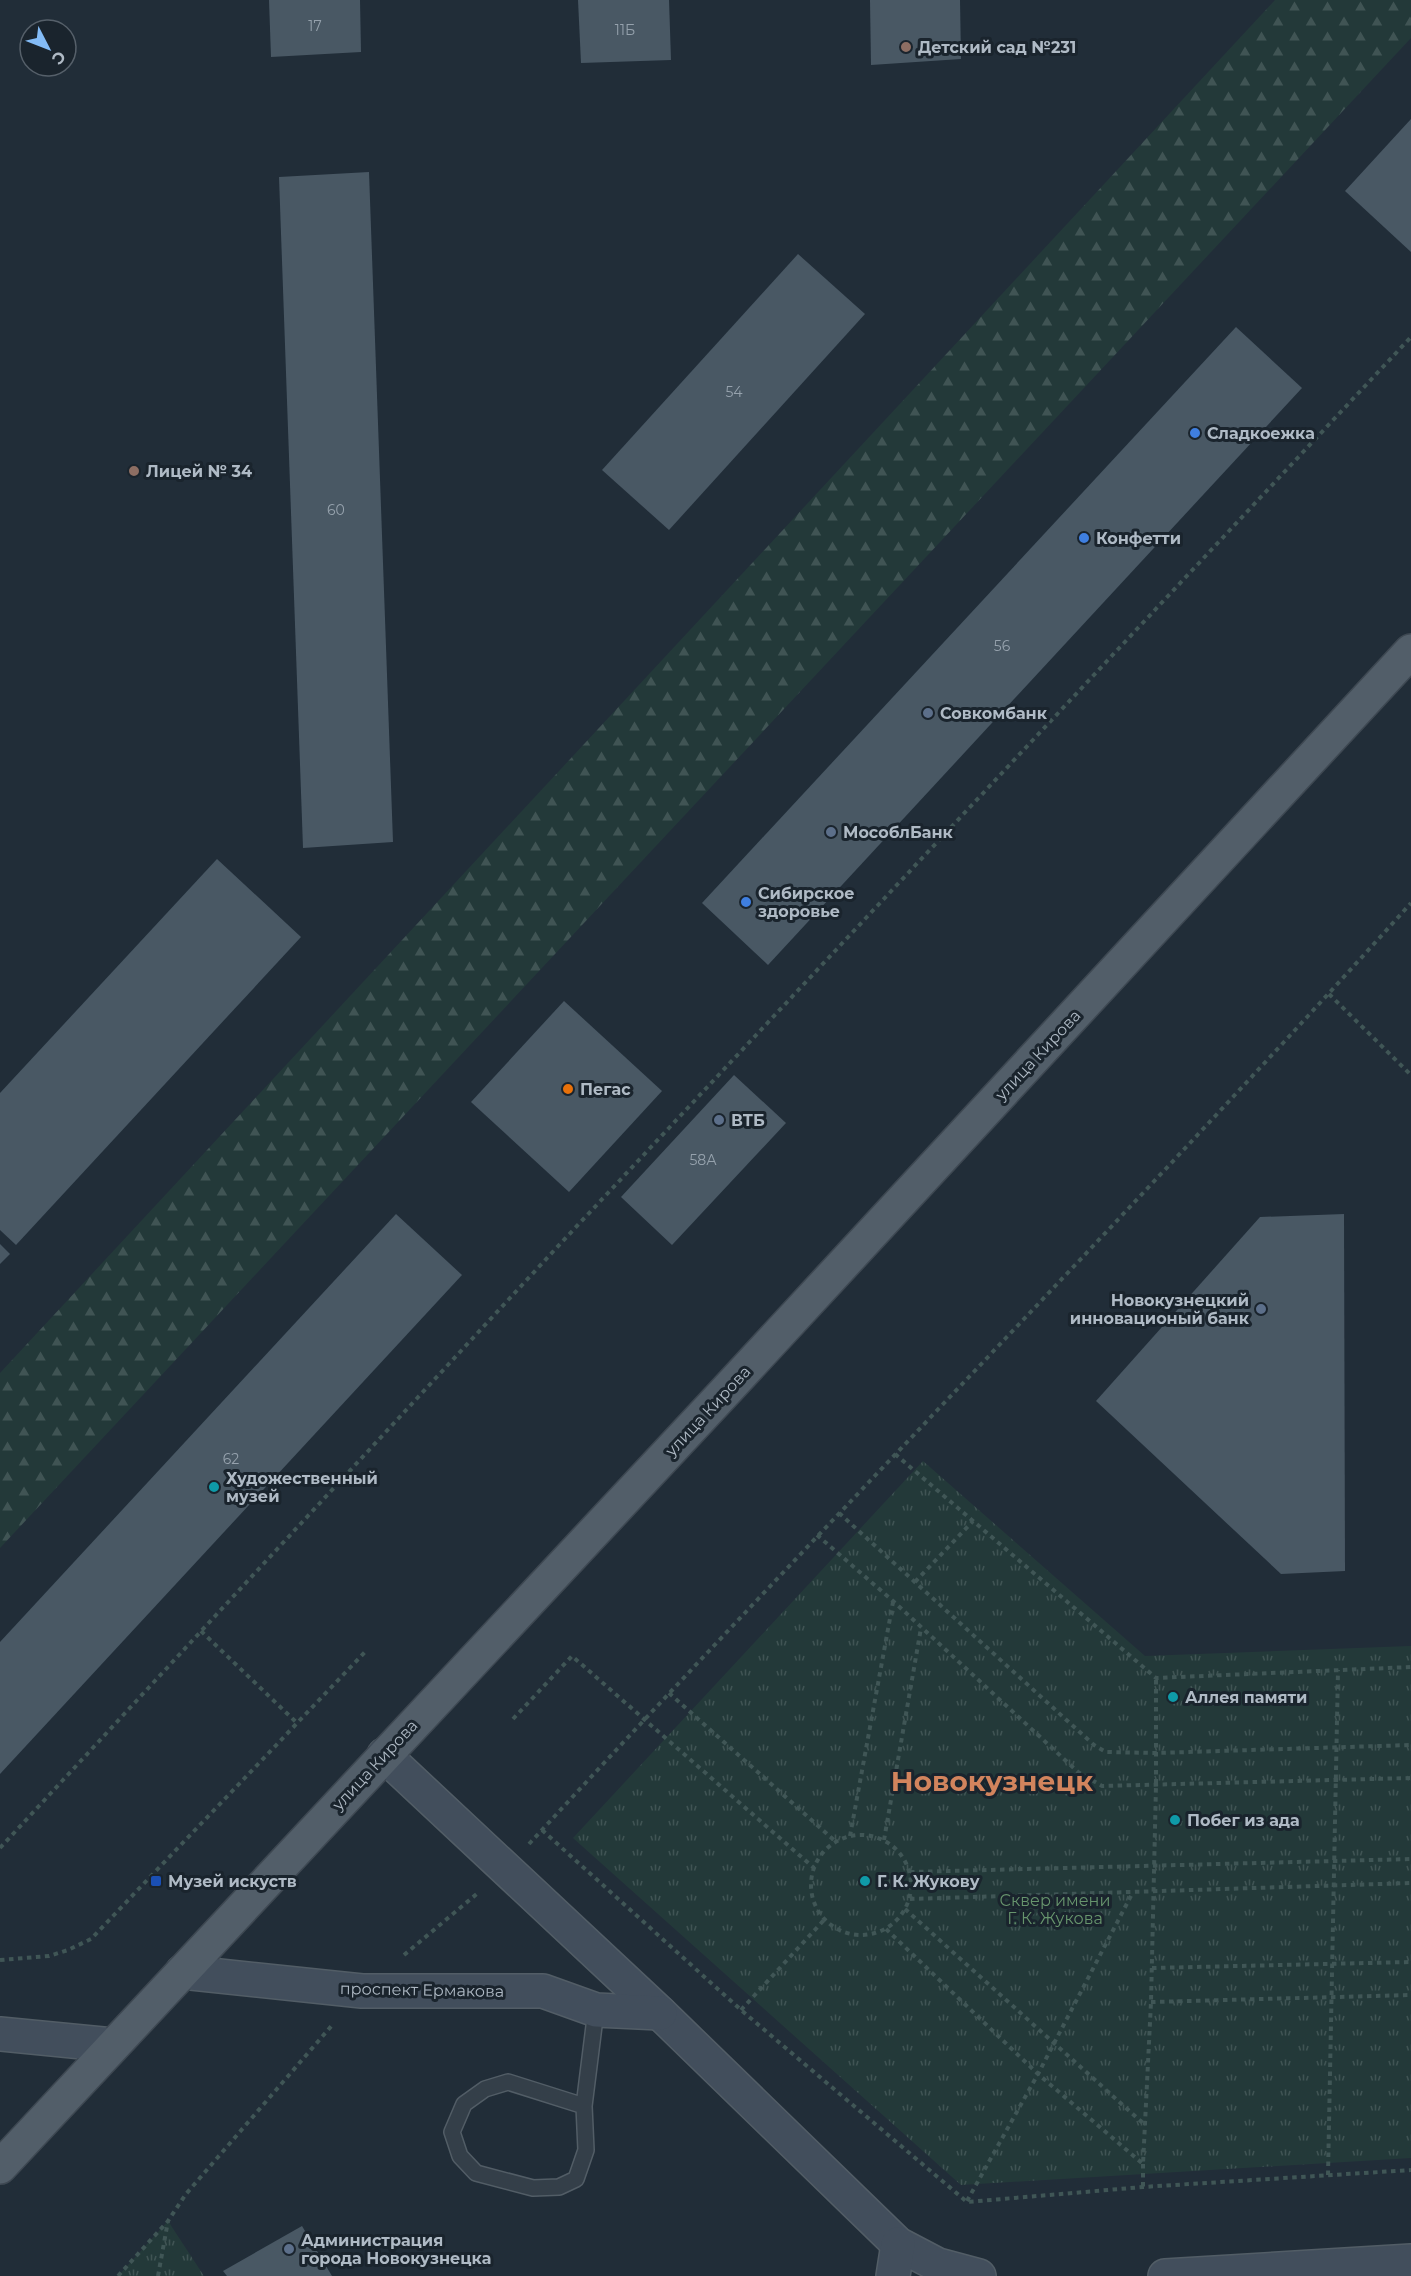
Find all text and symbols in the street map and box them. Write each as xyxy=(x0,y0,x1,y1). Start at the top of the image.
house number: 17 xyxy=(308,17,322,35)
north arrow xyxy=(18,18,78,78)
house number: 11Б xyxy=(615,21,635,39)
place label: Детский сад №231 xyxy=(918,38,1076,57)
marker: Детский сад №231 xyxy=(899,40,913,54)
text: С xyxy=(48,47,70,69)
house number: 54 xyxy=(725,383,743,401)
place label: Сладкоежка xyxy=(1207,424,1315,443)
marker: Сладкоежка xyxy=(1188,426,1202,440)
place label: Лицей № 34 xyxy=(146,462,252,481)
marker: Лицей № 34 xyxy=(127,464,141,478)
house number: 60 xyxy=(327,501,345,519)
place label: Конфетти xyxy=(1096,529,1181,548)
marker: Конфетти xyxy=(1077,531,1091,545)
house number: 56 xyxy=(994,637,1011,655)
place label: Совкомбанк xyxy=(940,704,1048,723)
marker: Совкомбанк xyxy=(921,706,935,720)
place label: МособлБанк xyxy=(843,823,954,842)
marker: МособлБанк xyxy=(824,825,838,839)
place label: Сибирское здоровье xyxy=(758,884,854,921)
marker: Сибирское здоровье xyxy=(739,895,753,909)
street label: улица Кирова xyxy=(991,1006,1085,1105)
place label: Пегас xyxy=(580,1080,631,1099)
marker: Пегас xyxy=(561,1082,575,1096)
place label: ВТБ xyxy=(731,1111,765,1130)
marker: ВТБ xyxy=(712,1113,726,1127)
house number: 58А xyxy=(689,1151,717,1169)
place label: Новокузнецкий инновационый банк xyxy=(1070,1291,1250,1328)
marker: Новокузнецкий инновационый банк xyxy=(1254,1302,1268,1316)
street label: улица Кирова xyxy=(661,1362,755,1461)
house number: 62 xyxy=(223,1450,239,1468)
place label: Художественный музей xyxy=(226,1469,378,1506)
marker: Художественный музей xyxy=(207,1480,221,1494)
place label: Аллея памяти xyxy=(1185,1688,1307,1707)
marker: Аллея памяти xyxy=(1166,1690,1180,1704)
street label: улица Кирова xyxy=(328,1716,422,1815)
district label: Новокузнецк xyxy=(891,1764,1093,1798)
place label: Побег из ада xyxy=(1187,1811,1300,1830)
marker: Побег из ада xyxy=(1168,1813,1182,1827)
place label: Музей искуств xyxy=(168,1872,297,1891)
place label: Г. К. Жукову xyxy=(877,1872,980,1891)
marker: Музей искуств xyxy=(149,1874,163,1888)
marker: Г. К. Жукову xyxy=(858,1874,872,1888)
park label: Сквер имени Г. К. Жукова xyxy=(1000,1891,1110,1928)
street label: проспект Ермакова xyxy=(340,1979,504,2001)
place label: Администрация города Новокузнецка xyxy=(301,2231,491,2268)
marker: Администрация города Новокузнецка xyxy=(282,2242,296,2256)

